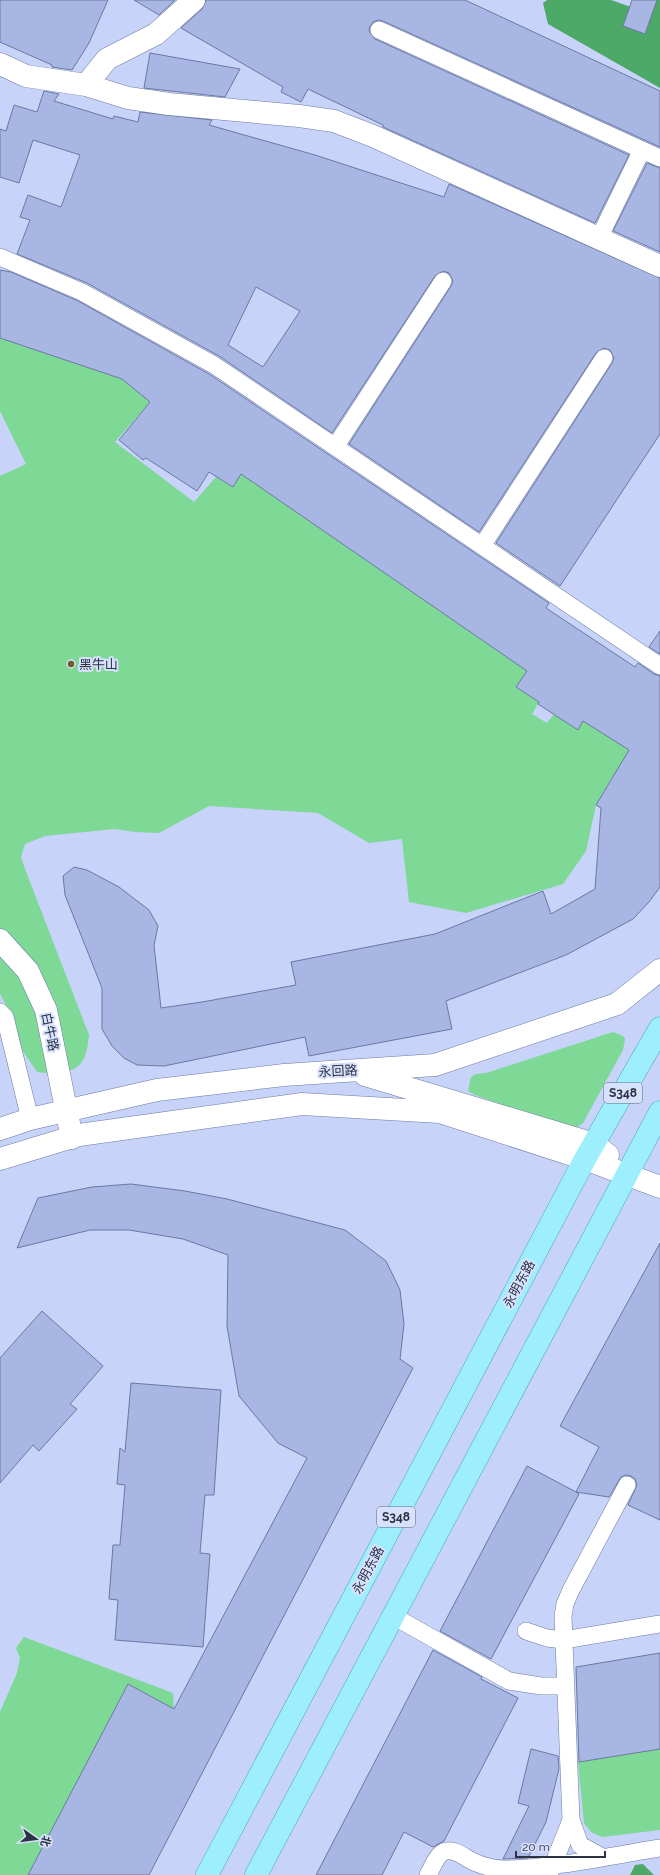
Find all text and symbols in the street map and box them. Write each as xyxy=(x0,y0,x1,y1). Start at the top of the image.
place label: 黑牛山 xyxy=(79,657,118,672)
marker: 黑牛山 xyxy=(66,659,76,669)
street label: 白牛路 xyxy=(39,1011,61,1053)
street label: 永回路 xyxy=(318,1062,358,1080)
road number: S348 xyxy=(604,1083,642,1103)
street label: 永明东路 xyxy=(500,1258,538,1310)
road number: S348 xyxy=(377,1507,415,1527)
street label: 永明东路 xyxy=(349,1544,387,1596)
north arrow xyxy=(16,1819,56,1859)
scale bar xyxy=(516,1833,605,1859)
text: 北 xyxy=(38,1834,53,1848)
text: 20 m xyxy=(522,1840,550,1854)

